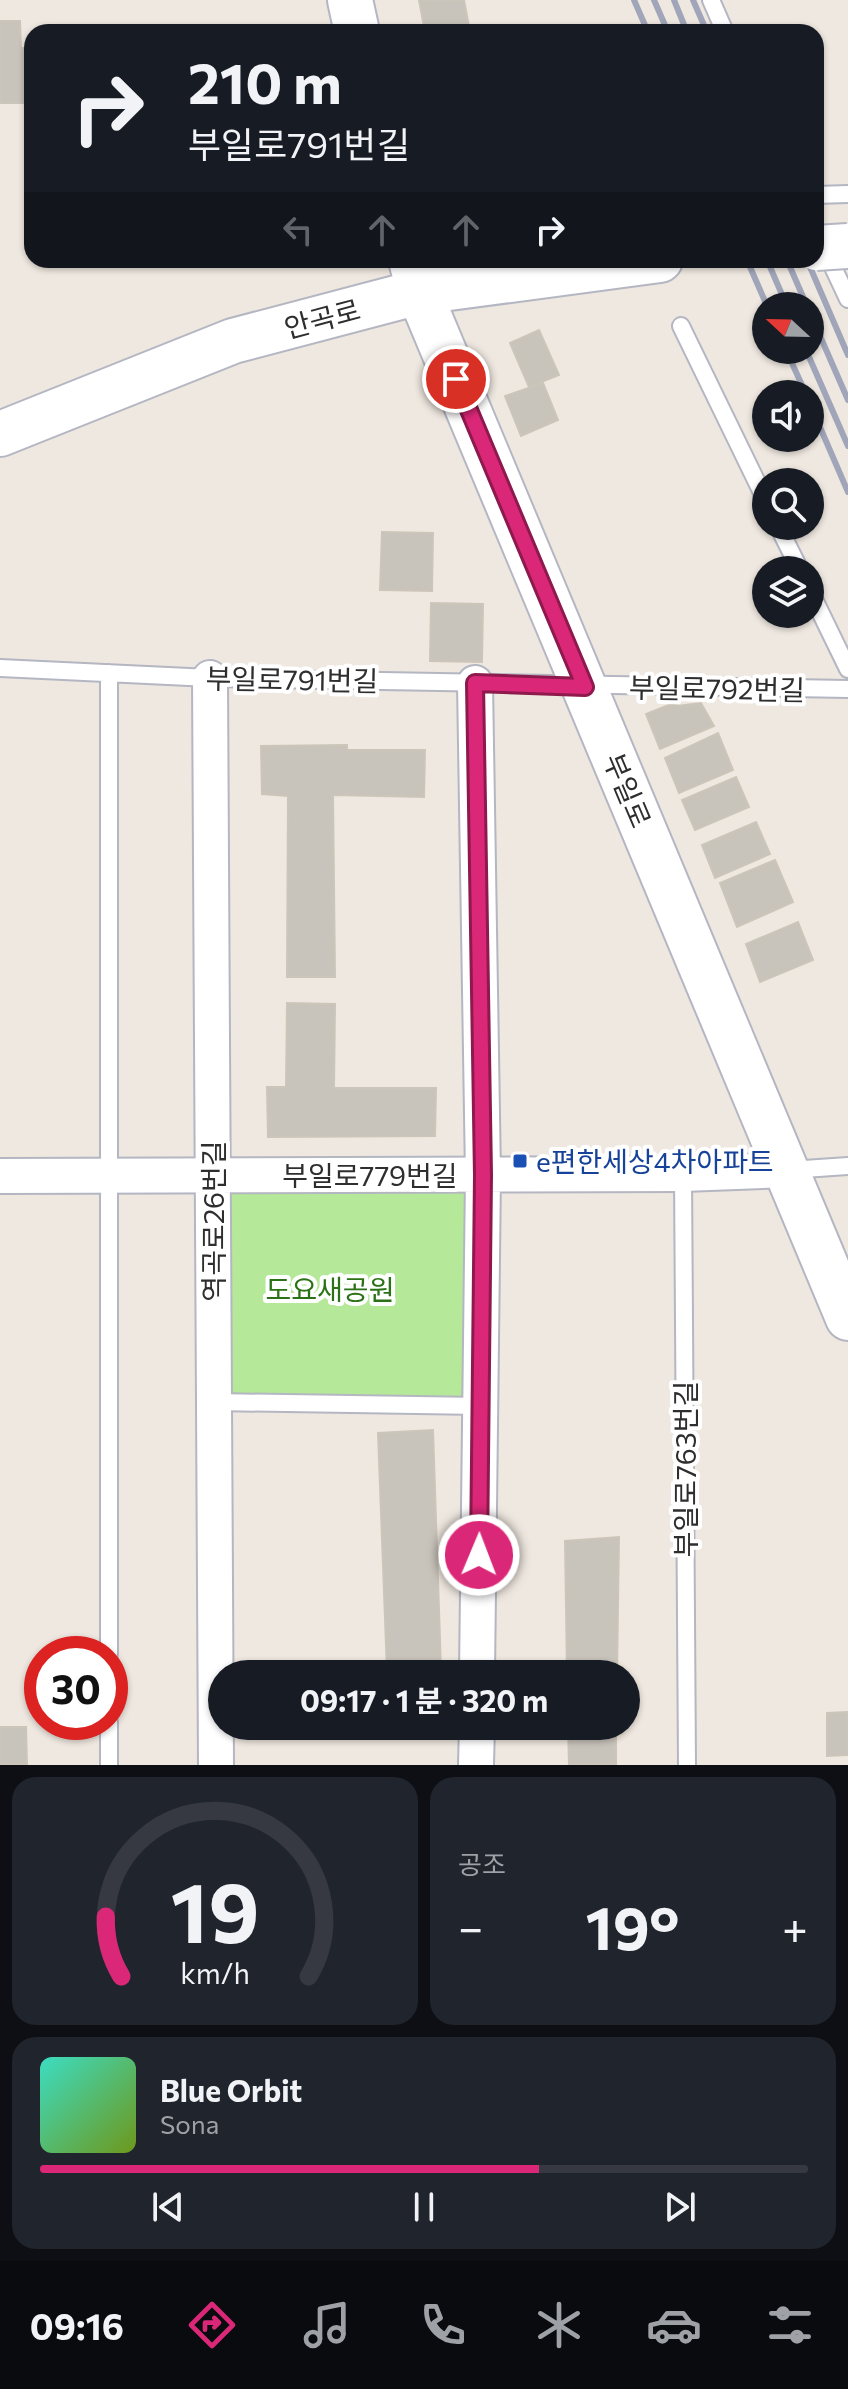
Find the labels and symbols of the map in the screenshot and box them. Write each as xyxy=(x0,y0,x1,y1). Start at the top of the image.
street label: 안곡로 xyxy=(280,292,364,344)
north arrow xyxy=(752,292,824,364)
pin xyxy=(422,345,490,413)
street label: 부일로791번길 xyxy=(205,660,379,698)
street label: 부일로792번길 xyxy=(629,669,805,707)
street label: 부일로 xyxy=(597,748,659,832)
street label: 역곡로26번길 xyxy=(196,1140,230,1302)
place label: e편한세상4차아파트 xyxy=(536,1144,774,1178)
marker: e편한세상4차아파트 xyxy=(511,1152,529,1170)
street label: 부일로779번길 xyxy=(282,1158,458,1192)
park label: 도요새공원 xyxy=(266,1272,394,1306)
street label: 부일로763번길 xyxy=(668,1381,702,1557)
position arrow xyxy=(437,1513,521,1597)
speed limit sign: 30 xyxy=(24,1636,128,1740)

